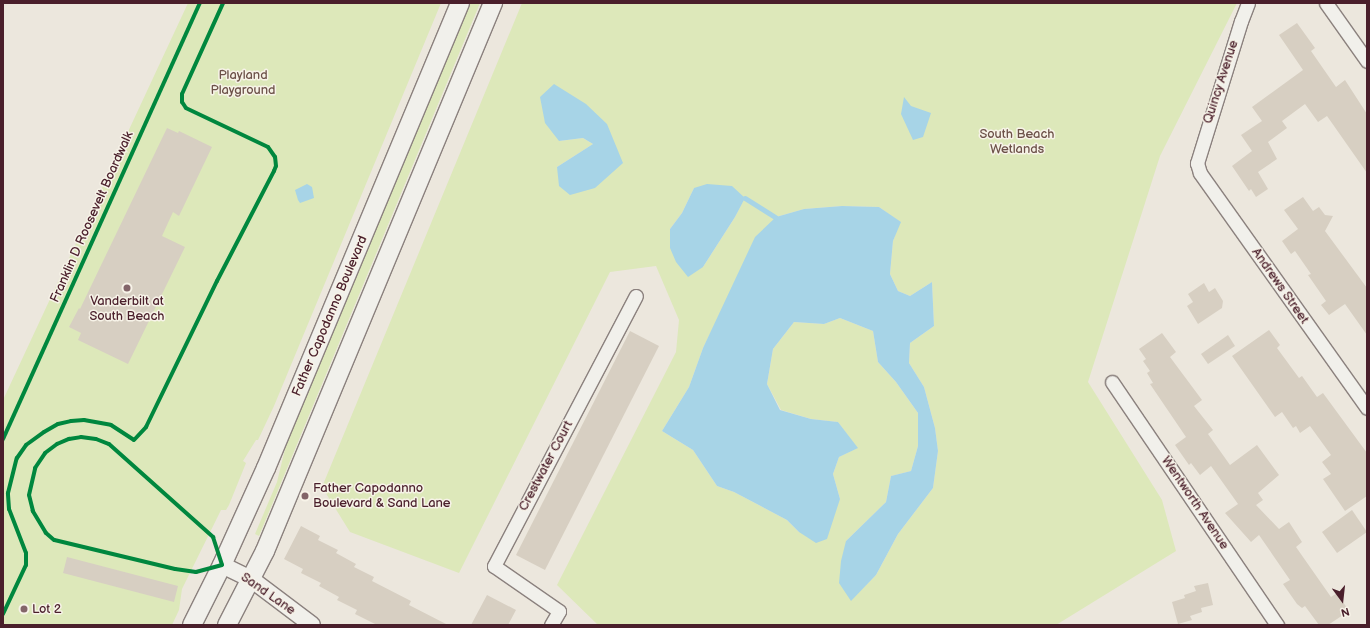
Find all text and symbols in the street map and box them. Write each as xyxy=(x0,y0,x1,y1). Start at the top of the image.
street label: Quincy Avenue xyxy=(1200,38,1242,126)
park label: Playland Playground xyxy=(210,68,276,99)
park label: South Beach Wetlands xyxy=(979,127,1055,158)
street label: Franklin D Roosevelt Boardwalk xyxy=(47,129,137,305)
street label: Father Capodanno Boulevard xyxy=(289,233,371,399)
street label: Andrews Street xyxy=(1248,245,1312,327)
marker: Vanderbilt at South Beach xyxy=(122,283,132,293)
place label: Vanderbilt at South Beach xyxy=(89,294,165,325)
street label: Crestwater Court xyxy=(516,418,576,514)
street label: Wentworth Avenue xyxy=(1158,453,1232,553)
place label: Father Capodanno Boulevard & Sand Lane xyxy=(313,481,451,512)
marker: Father Capodanno Boulevard & Sand Lane xyxy=(300,491,310,501)
street label: Sand Lane xyxy=(238,570,298,618)
north arrow xyxy=(1322,580,1362,620)
place label: Lot 2 xyxy=(32,601,61,617)
marker: Lot 2 xyxy=(19,604,29,614)
text: N xyxy=(1340,605,1351,619)

